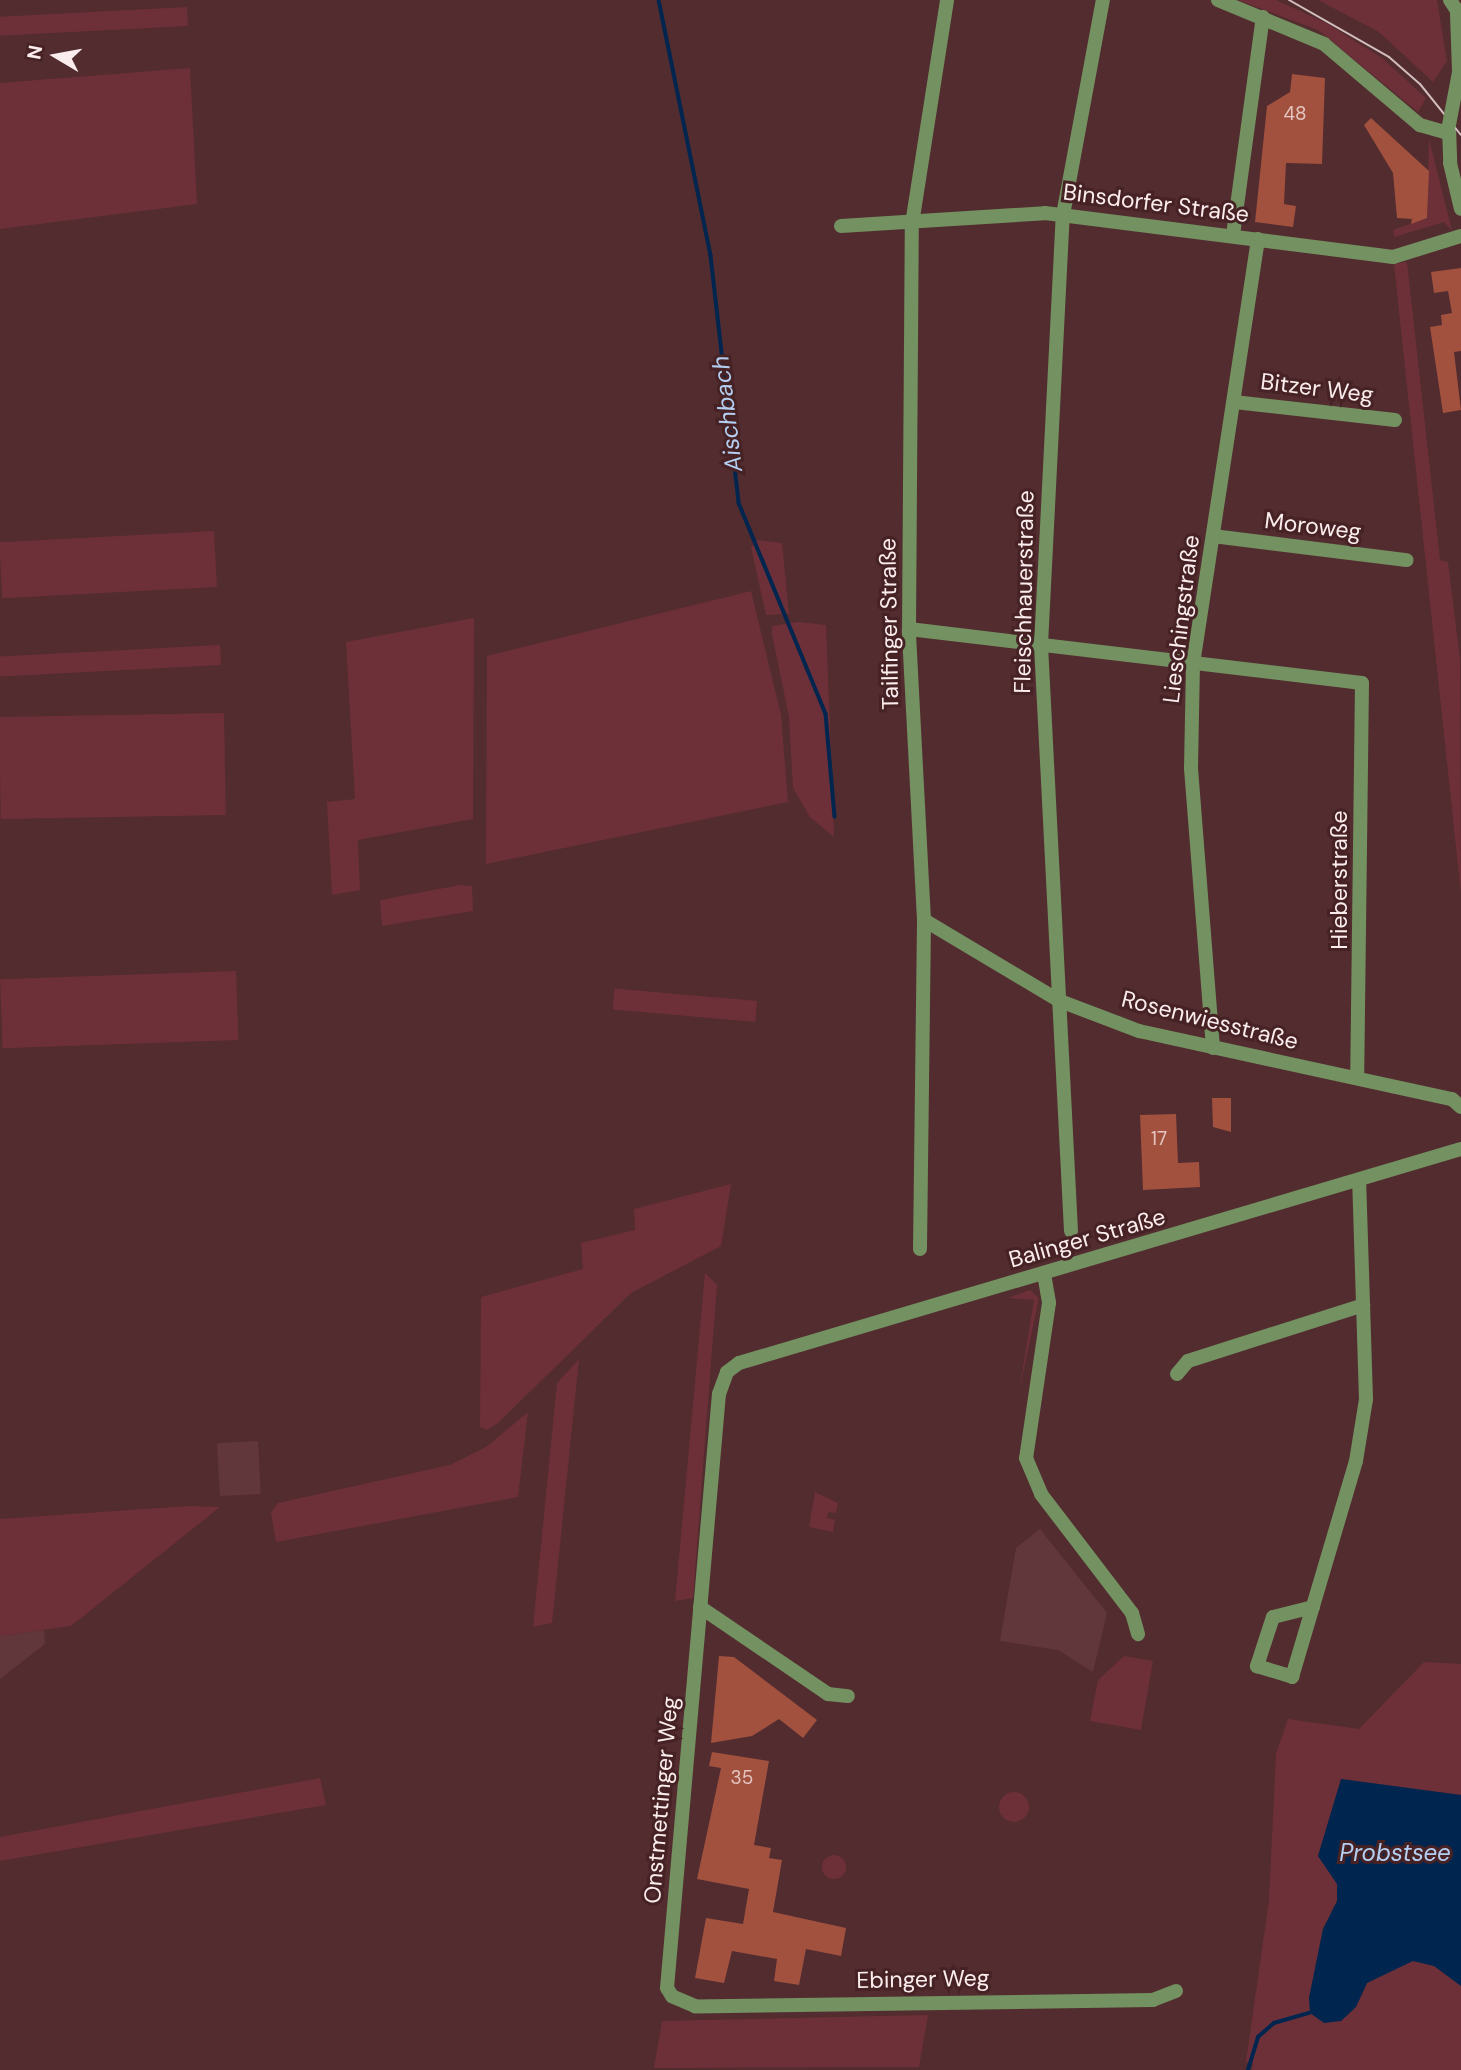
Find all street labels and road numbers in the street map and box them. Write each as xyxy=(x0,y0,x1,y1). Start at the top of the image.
street label: Binsdorfer Straße xyxy=(1061,178,1251,228)
street label: Bitzer Weg xyxy=(1259,367,1375,409)
street label: Fleischhauerstraße xyxy=(1008,490,1040,694)
street label: Moroweg xyxy=(1263,506,1363,546)
street label: Lieschingstraße xyxy=(1157,533,1205,705)
street label: Tailfinger Straße xyxy=(874,538,904,710)
street label: Hieberstraße xyxy=(1325,810,1353,950)
street label: Rosenwiesstraße xyxy=(1119,985,1301,1055)
street label: Balinger Straße xyxy=(1006,1202,1168,1274)
street label: Onstmettinger Weg xyxy=(638,1695,684,1905)
street label: Ebinger Weg xyxy=(856,1964,990,1994)

